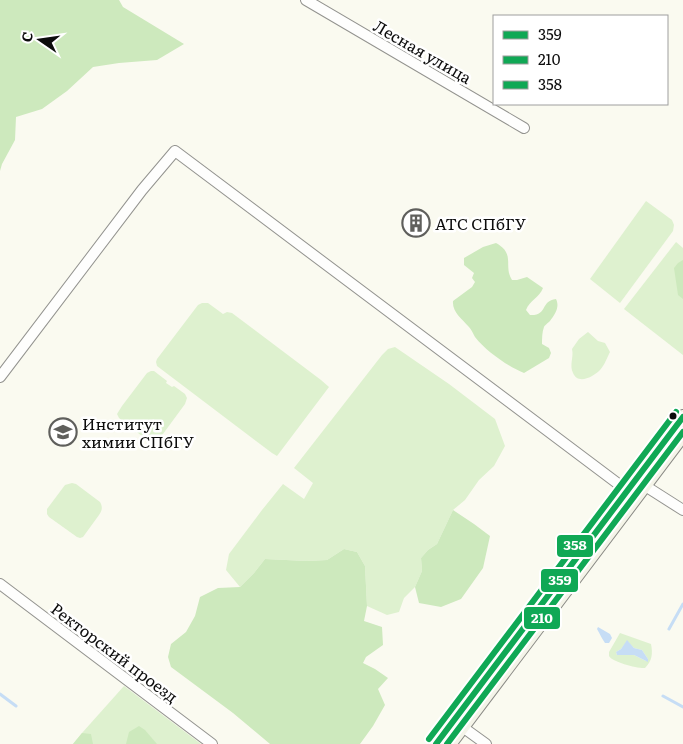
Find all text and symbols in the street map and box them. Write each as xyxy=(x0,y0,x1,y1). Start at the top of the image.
street label: Лесная улица xyxy=(369,13,477,89)
north arrow xyxy=(15,15,65,65)
legend xyxy=(493,15,668,105)
text: 359 xyxy=(538,22,562,45)
text: С xyxy=(15,30,37,44)
text: 210 xyxy=(538,47,561,70)
text: 358 xyxy=(538,72,562,95)
building icon: АТС СПбГУ xyxy=(401,208,431,238)
place label: АТС СПбГУ xyxy=(435,211,526,235)
place label: Институт химии СПбГУ xyxy=(82,411,194,453)
unlabelled marker xyxy=(668,411,678,421)
school or university icon: Институт химии СПбГУ xyxy=(48,417,78,447)
line badge: 358 xyxy=(556,534,594,558)
text: 358 xyxy=(563,534,587,554)
line badge: 359 xyxy=(540,568,579,593)
text: 359 xyxy=(548,569,572,589)
street label: Ректорский проезд xyxy=(46,596,184,708)
line badge: 210 xyxy=(523,606,561,630)
text: 210 xyxy=(531,607,553,627)

